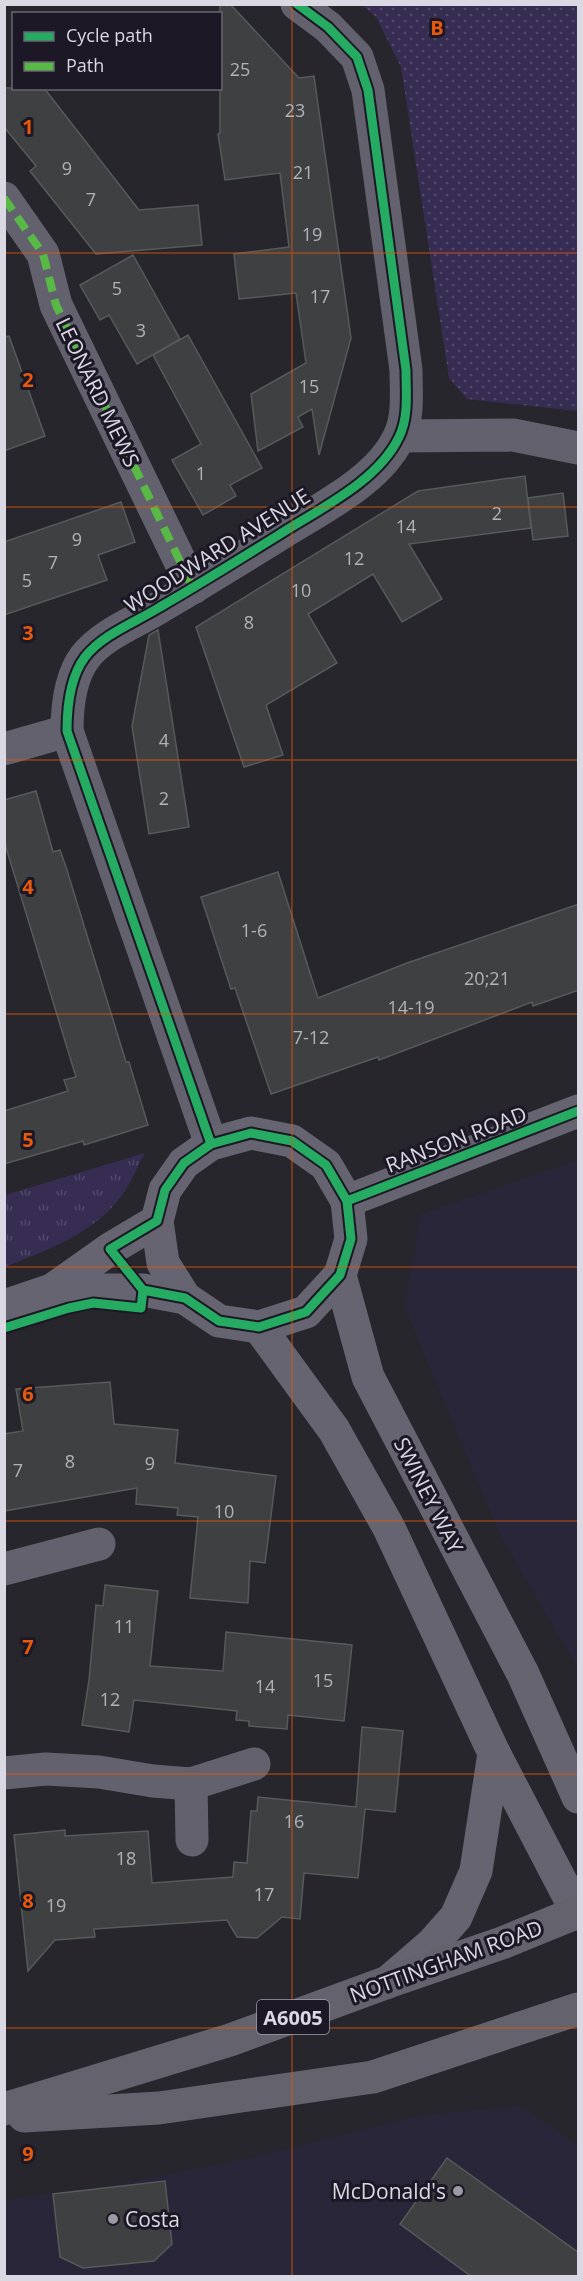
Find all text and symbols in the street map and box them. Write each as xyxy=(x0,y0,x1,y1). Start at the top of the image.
legend xyxy=(12,12,222,90)
text: B xyxy=(430,14,444,41)
text: Cycle path xyxy=(66,23,153,47)
text: Path xyxy=(66,53,104,77)
house number: 25 xyxy=(230,57,250,81)
house number: 23 xyxy=(285,98,305,122)
text: 1 xyxy=(22,113,34,140)
house number: 9 xyxy=(62,156,72,180)
house number: 21 xyxy=(293,160,313,184)
house number: 7 xyxy=(86,187,96,211)
house number: 19 xyxy=(302,222,322,246)
house number: 5 xyxy=(112,276,122,300)
house number: 17 xyxy=(310,284,330,308)
street label: LEONARD MEWS xyxy=(50,313,146,471)
house number: 3 xyxy=(136,318,146,342)
text: 2 xyxy=(22,366,34,393)
house number: 15 xyxy=(299,374,319,398)
house number: 1 xyxy=(196,461,206,485)
street label: WOODWARD AVENUE xyxy=(119,481,315,619)
house number: 2 xyxy=(492,501,502,525)
house number: 14 xyxy=(396,514,416,538)
house number: 9 xyxy=(72,527,82,551)
house number: 12 xyxy=(344,546,364,570)
house number: 7 xyxy=(48,550,58,574)
house number: 5 xyxy=(22,568,32,592)
house number: 10 xyxy=(291,578,311,602)
house number: 8 xyxy=(244,610,254,634)
text: 3 xyxy=(22,619,34,646)
house number: 4 xyxy=(159,728,169,752)
house number: 2 xyxy=(159,786,169,810)
text: 4 xyxy=(22,873,34,900)
house number: 1-6 xyxy=(241,918,267,942)
house number: 20;21 xyxy=(464,966,510,990)
house number: 14-19 xyxy=(388,995,434,1019)
house number: 7-12 xyxy=(293,1025,329,1049)
street label: RANSON ROAD xyxy=(381,1099,531,1179)
text: 5 xyxy=(22,1126,34,1153)
text: 6 xyxy=(22,1380,34,1407)
street label: SWINEY WAY xyxy=(388,1433,470,1558)
house number: 8 xyxy=(65,1449,75,1473)
house number: 9 xyxy=(145,1451,155,1475)
house number: 7 xyxy=(13,1458,23,1482)
house number: 10 xyxy=(214,1499,234,1523)
house number: 11 xyxy=(114,1614,134,1638)
text: 7 xyxy=(22,1633,34,1660)
house number: 15 xyxy=(313,1668,333,1692)
house number: 14 xyxy=(255,1674,275,1698)
house number: 12 xyxy=(100,1687,120,1711)
house number: 16 xyxy=(284,1809,304,1833)
house number: 18 xyxy=(116,1846,136,1870)
house number: 17 xyxy=(254,1882,274,1906)
text: 8 xyxy=(22,1887,34,1914)
house number: 19 xyxy=(46,1893,66,1917)
street label: NOTTINGHAM ROAD xyxy=(346,1913,546,2009)
road number: A6005 xyxy=(257,2000,329,2034)
text: 9 xyxy=(22,2140,34,2167)
place label: McDonald's xyxy=(332,2177,446,2205)
marker: McDonald's xyxy=(451,2184,465,2198)
place label: Costa xyxy=(125,2205,180,2233)
marker: Costa xyxy=(106,2212,120,2226)

